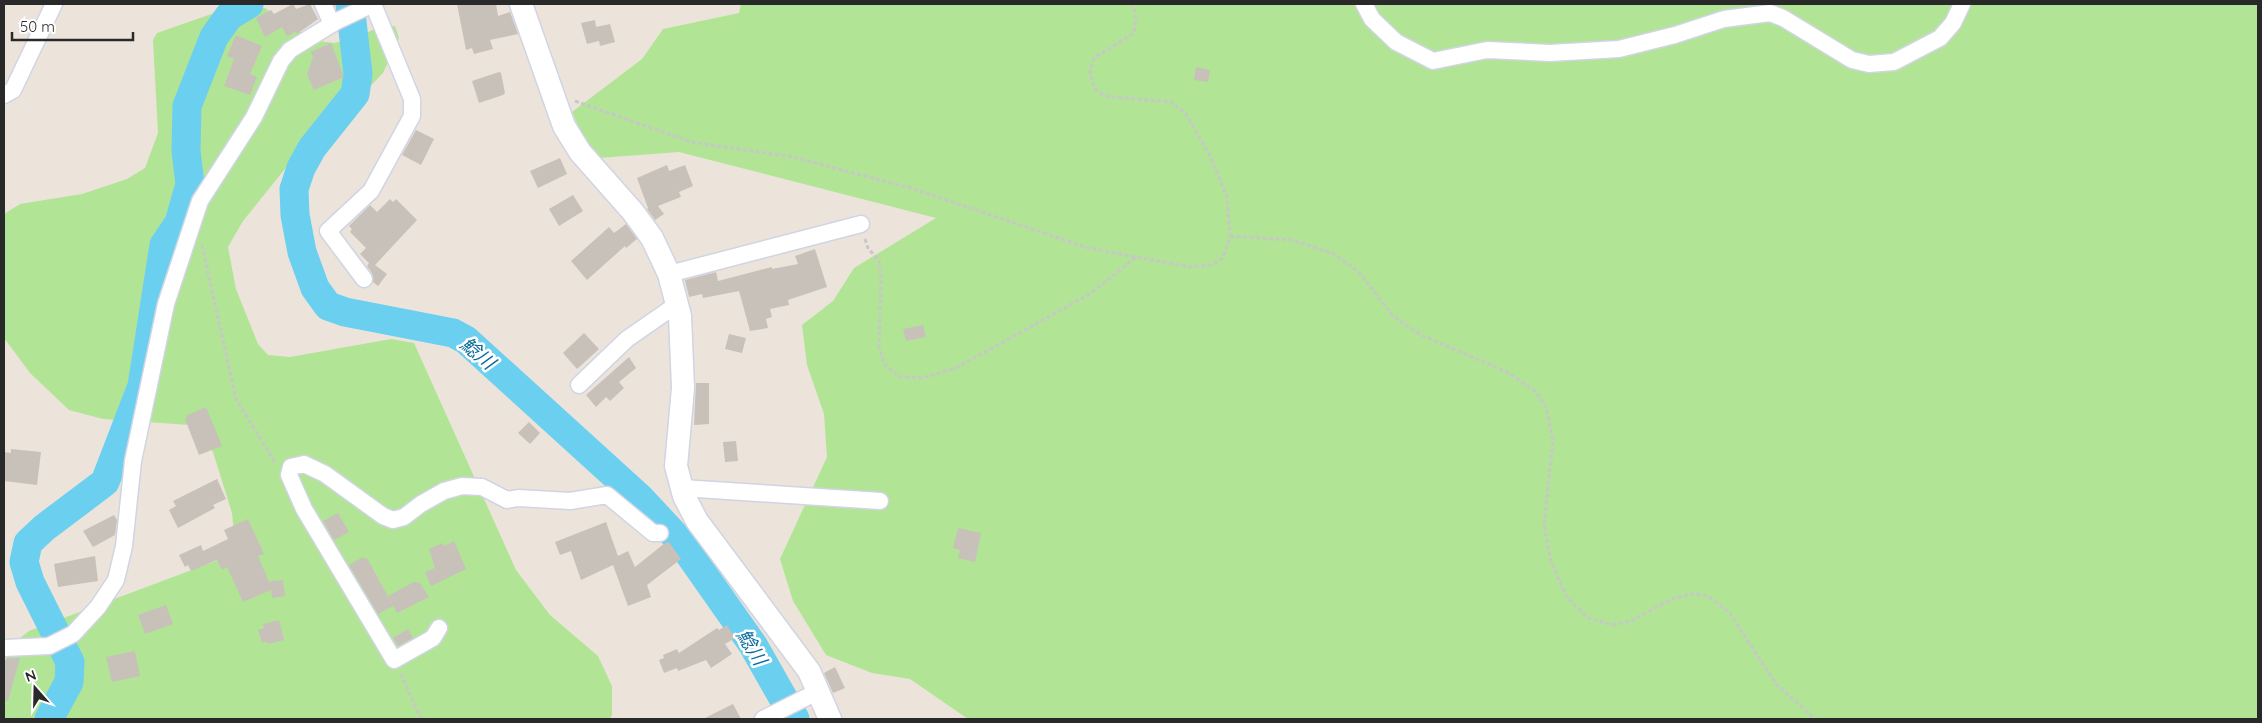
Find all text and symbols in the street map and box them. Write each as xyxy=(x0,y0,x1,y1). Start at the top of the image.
scale bar xyxy=(12,10,134,42)
text: 50 m xyxy=(20,17,55,36)
water label: 鯰川 xyxy=(456,332,502,376)
water label: 鯰川 xyxy=(732,625,773,671)
north arrow xyxy=(10,663,60,713)
text: N xyxy=(23,666,38,686)

